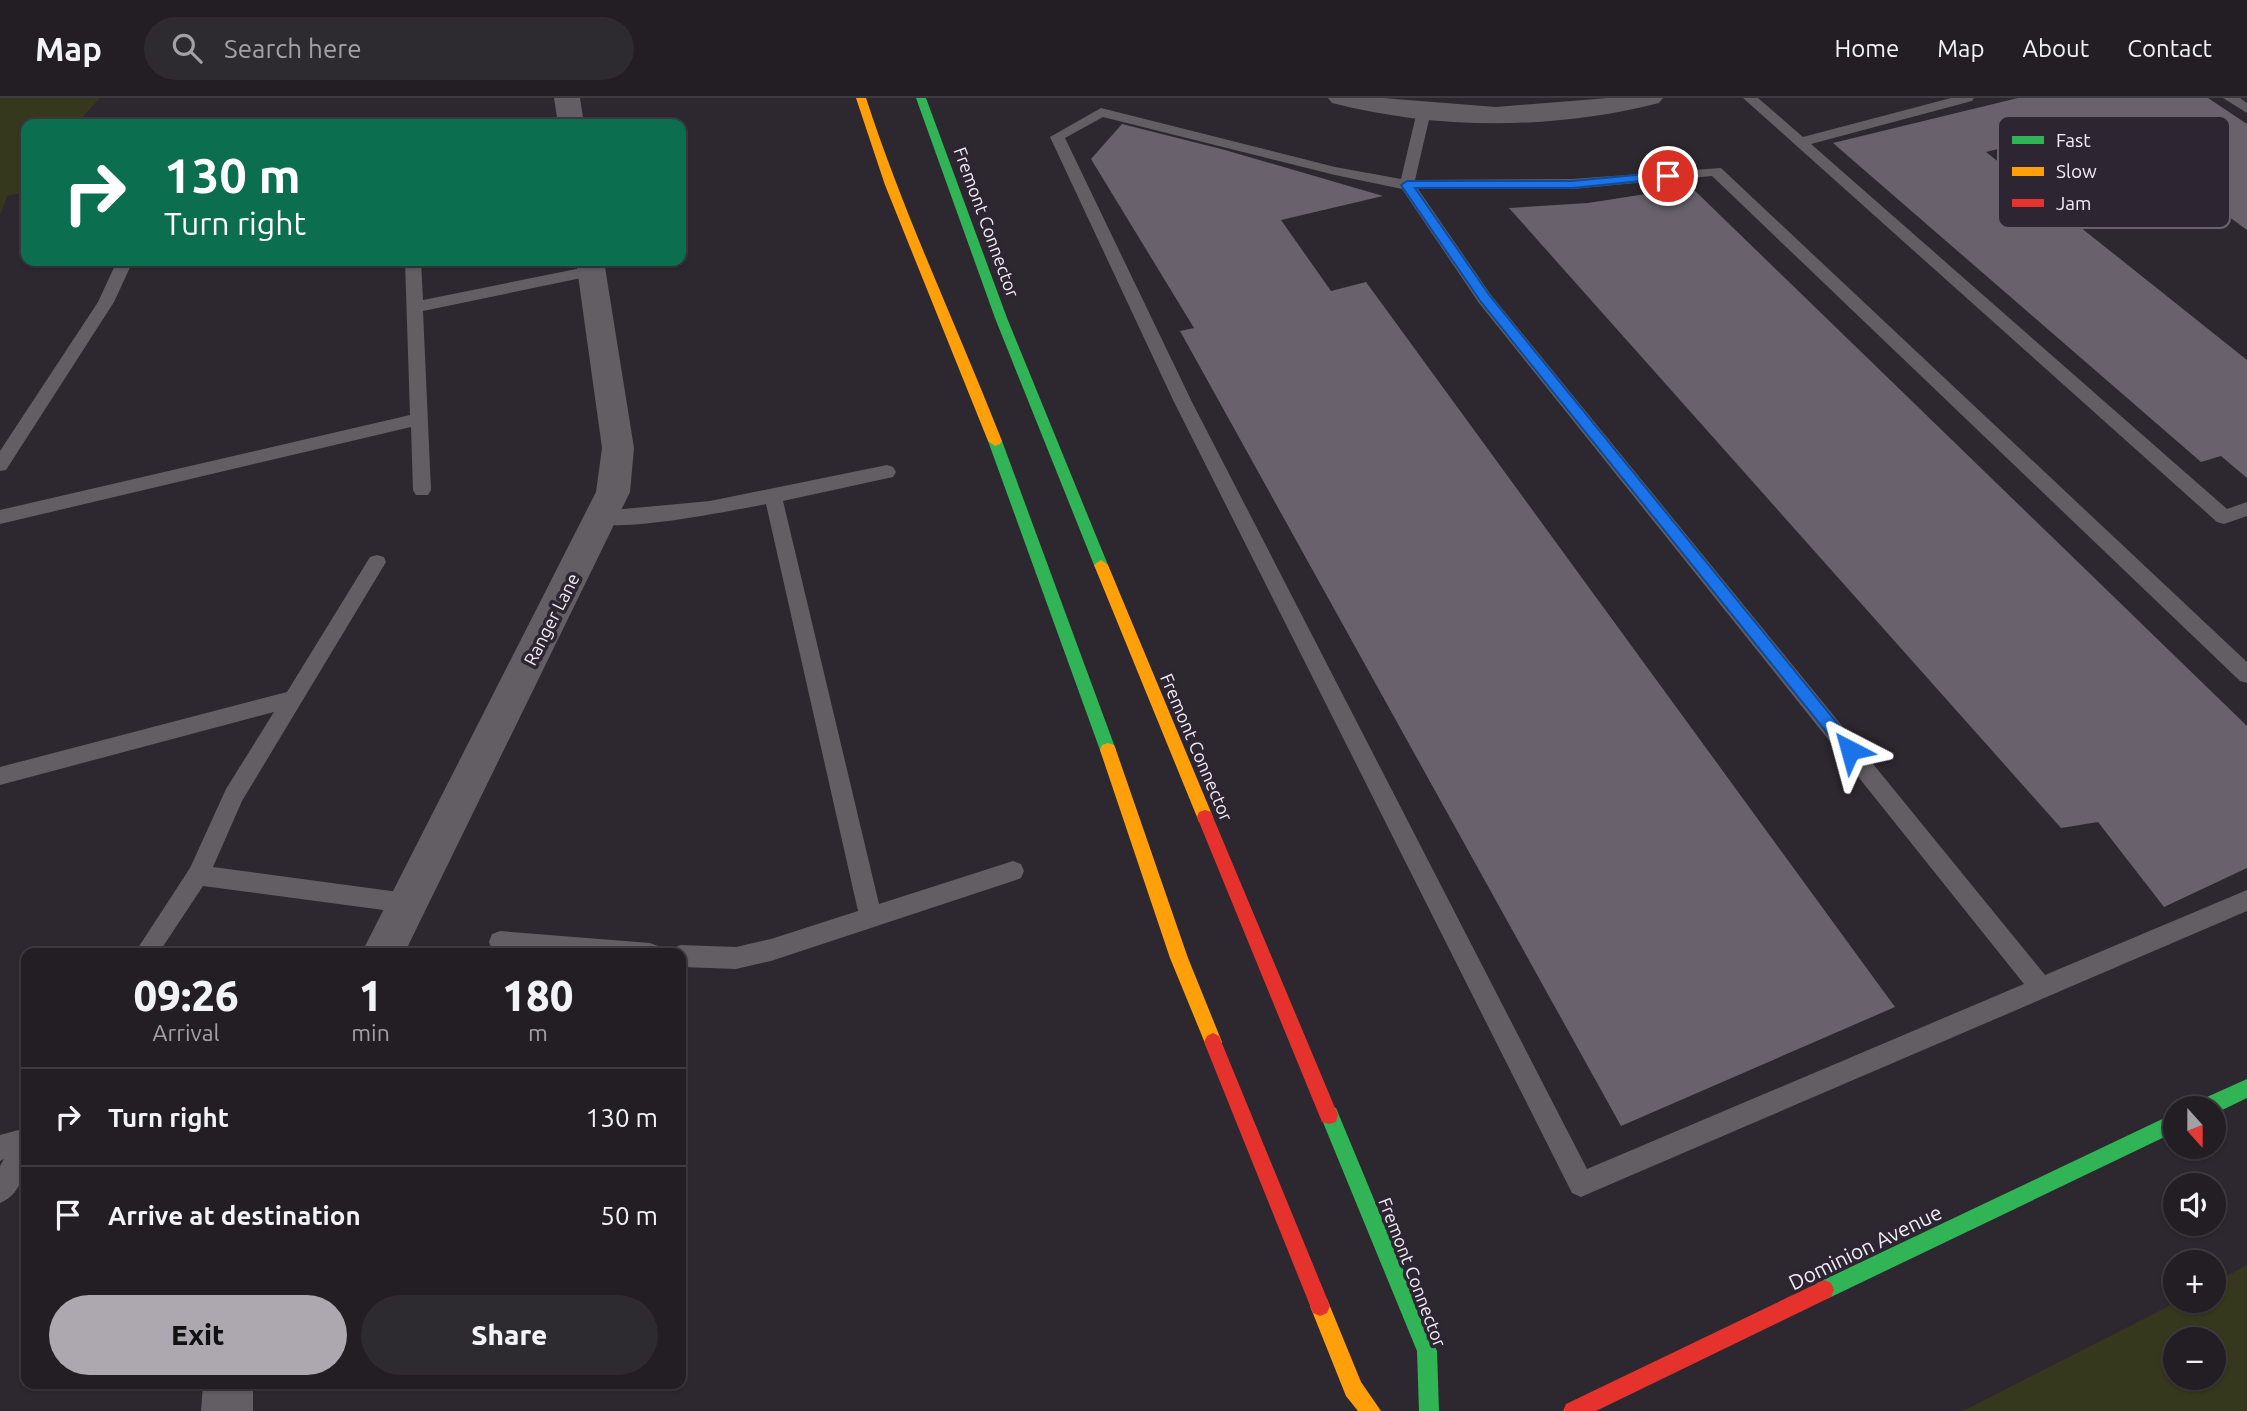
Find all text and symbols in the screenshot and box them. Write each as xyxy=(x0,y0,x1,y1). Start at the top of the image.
search box xyxy=(144,17,634,80)
icon: search xyxy=(168,29,206,67)
text: Map xyxy=(35,30,102,67)
text: Search here xyxy=(224,34,362,63)
text: Home xyxy=(1834,35,1899,62)
text: Map xyxy=(1937,35,1984,62)
text: About xyxy=(2022,35,2089,62)
text: Contact xyxy=(2127,35,2212,62)
legend xyxy=(1998,116,2230,228)
text: Fast xyxy=(2056,129,2091,151)
street label: Fremont Connector xyxy=(951,144,1024,300)
pin xyxy=(1638,146,1698,206)
icon: right xyxy=(49,147,140,238)
text: 130 m xyxy=(164,147,301,202)
icon: arrive xyxy=(1649,157,1687,195)
text: Slow xyxy=(2056,160,2097,182)
text: Jam xyxy=(2056,192,2092,214)
text: Turn right xyxy=(164,205,306,241)
street label: Ranger Lane xyxy=(519,570,583,668)
street label: Fremont Connector xyxy=(1157,670,1237,824)
position arrow xyxy=(1813,713,1887,787)
text: 09:26 xyxy=(134,972,239,1019)
text: 1 xyxy=(359,972,382,1019)
text: 180 xyxy=(502,972,573,1019)
text: Arrival xyxy=(153,1020,220,1045)
text: min xyxy=(351,1020,390,1045)
text: m xyxy=(528,1020,548,1045)
north arrow xyxy=(2163,1096,2226,1158)
map controls xyxy=(2163,1096,2226,1390)
icon: right xyxy=(49,1098,87,1136)
text: Turn right xyxy=(108,1103,229,1132)
text: 130 m xyxy=(586,1103,658,1132)
button: sound xyxy=(2163,1173,2226,1236)
street label: Fremont Connector xyxy=(1375,1195,1451,1350)
icon: arrive xyxy=(49,1196,87,1234)
street label: Dominion Avenue xyxy=(1785,1200,1945,1294)
text: Arrive at destination xyxy=(108,1201,361,1230)
text: 50 m xyxy=(600,1201,658,1230)
button: + xyxy=(2163,1250,2226,1313)
button: Exit xyxy=(49,1295,347,1375)
button: Share xyxy=(361,1295,658,1375)
button: − xyxy=(2163,1327,2226,1390)

